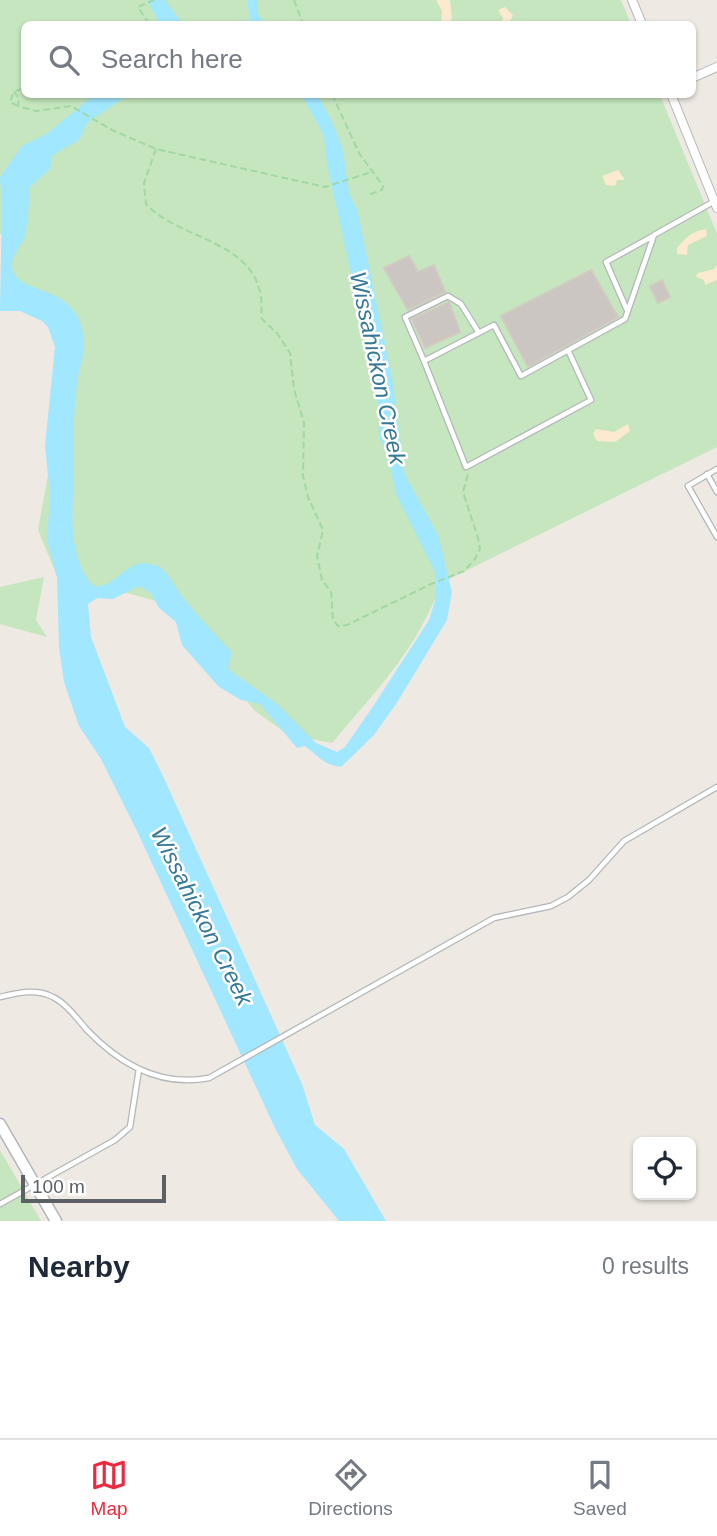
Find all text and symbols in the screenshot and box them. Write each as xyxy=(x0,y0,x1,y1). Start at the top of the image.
search box xyxy=(21,21,696,98)
icon: search xyxy=(45,41,83,79)
text: Search here xyxy=(101,44,243,74)
water label: Wissahickon Creek xyxy=(345,269,411,468)
water label: Wissahickon Creek xyxy=(146,822,259,1011)
map controls xyxy=(633,1137,696,1200)
button: locate xyxy=(633,1137,696,1200)
scale bar xyxy=(21,1172,166,1204)
text: 100 m xyxy=(32,1176,85,1197)
text: Nearby xyxy=(28,1250,130,1283)
text: 0 results xyxy=(602,1253,689,1279)
tab: Map xyxy=(90,1456,128,1520)
tab: Directions xyxy=(308,1456,393,1520)
tab: Saved xyxy=(573,1456,627,1520)

